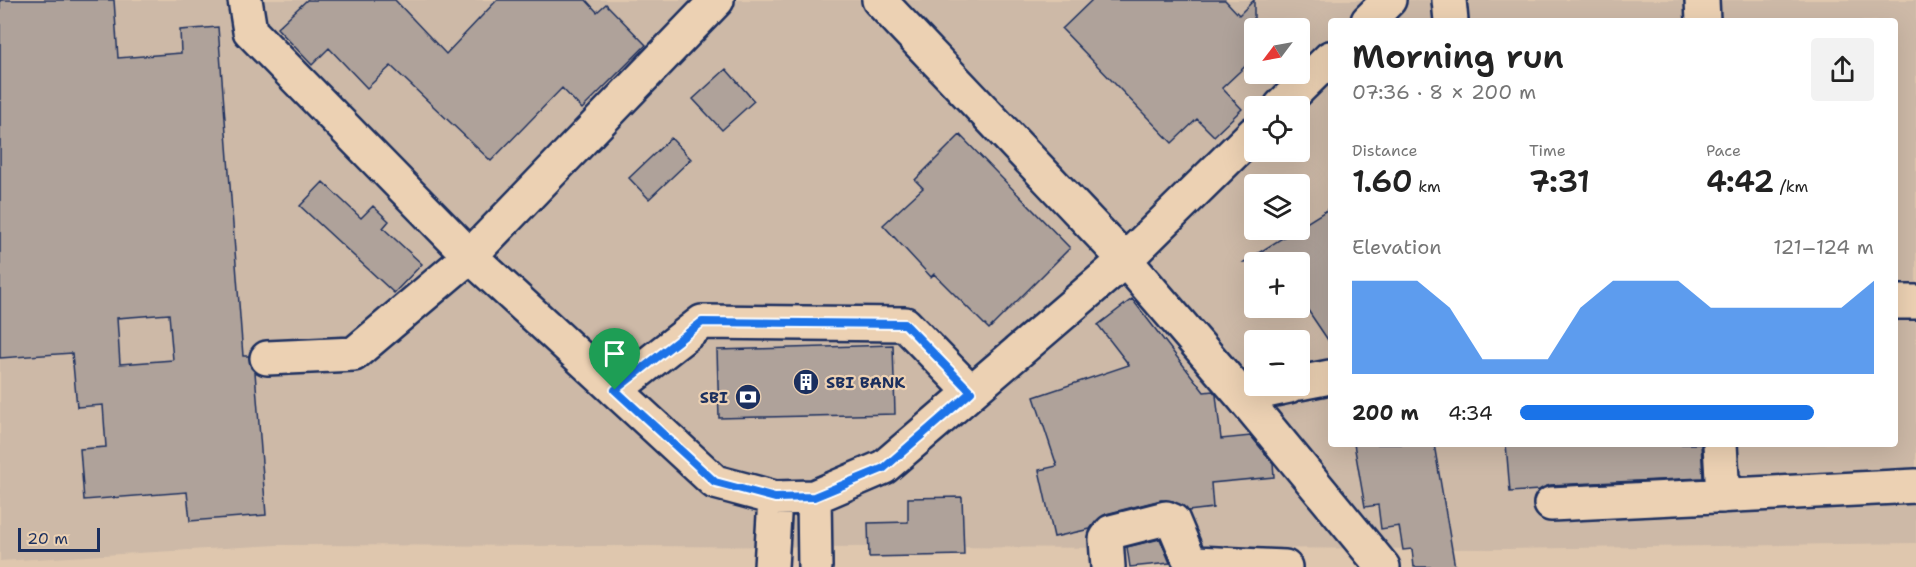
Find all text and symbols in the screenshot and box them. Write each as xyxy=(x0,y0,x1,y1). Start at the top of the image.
north arrow xyxy=(1244,18,1310,84)
map controls xyxy=(1244,18,1310,396)
text: Morning run xyxy=(1352,34,1564,79)
button: share xyxy=(1811,38,1874,101)
text: 07:36 · 8 × 200 m xyxy=(1352,79,1536,105)
button: locate xyxy=(1244,96,1310,162)
text: Distance xyxy=(1352,140,1418,161)
text: Time xyxy=(1529,140,1566,161)
text: Pace xyxy=(1706,140,1741,161)
text: 1.60 xyxy=(1352,161,1413,202)
text: 7:31 xyxy=(1529,161,1590,202)
text: 4:42 xyxy=(1706,161,1774,202)
button: layers xyxy=(1244,174,1310,240)
text: km xyxy=(1413,176,1441,197)
text: /km xyxy=(1774,176,1808,197)
text: Elevation xyxy=(1352,234,1442,260)
text: 121–124 m xyxy=(1773,234,1874,260)
button: + xyxy=(1244,252,1310,318)
pin xyxy=(589,328,640,390)
button: − xyxy=(1244,330,1310,396)
icon: arrive xyxy=(598,337,631,370)
building icon: SBI BANK xyxy=(791,367,821,397)
place label: SBI BANK xyxy=(826,372,905,393)
bank icon: SBI xyxy=(733,382,763,412)
place label: SBI xyxy=(700,387,728,408)
text: 200 m xyxy=(1352,400,1419,426)
text: 4:34 xyxy=(1448,400,1493,426)
scale bar xyxy=(18,525,100,552)
text: 20 m xyxy=(27,528,68,549)

